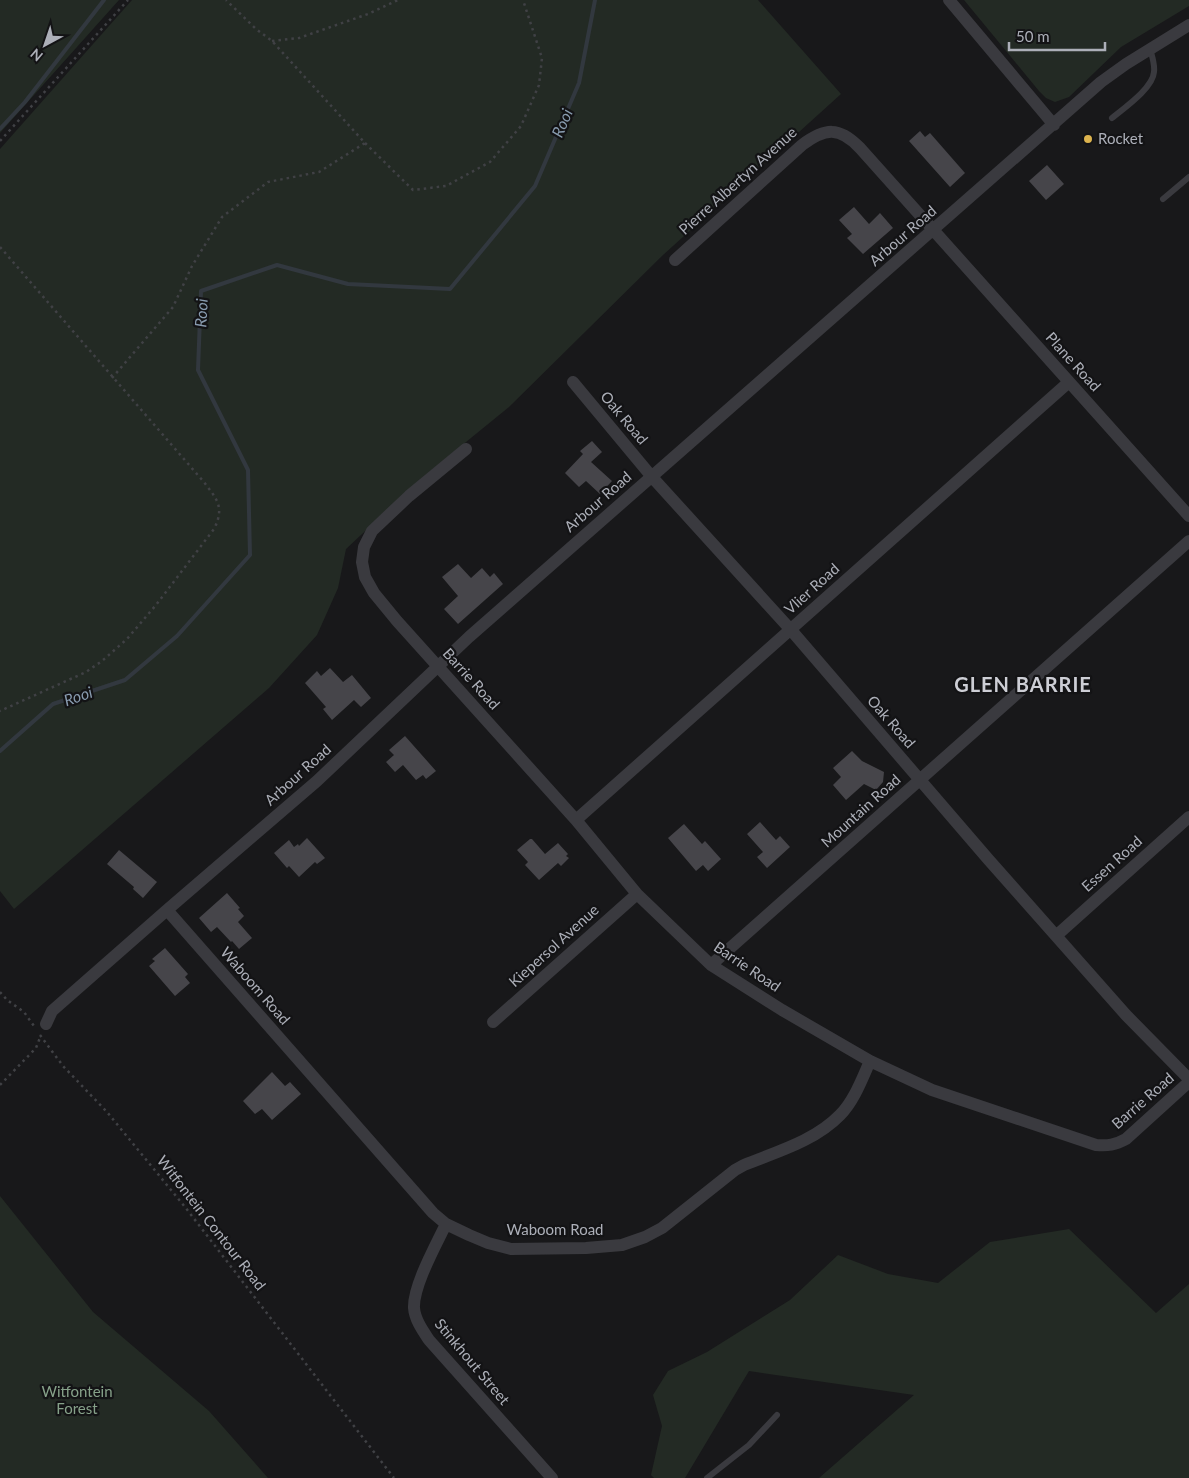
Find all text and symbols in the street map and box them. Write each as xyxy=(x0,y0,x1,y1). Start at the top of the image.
north arrow xyxy=(20,20,70,70)
scale bar xyxy=(1009,20,1105,52)
text: 50 m xyxy=(1016,27,1050,45)
text: N xyxy=(27,45,46,65)
water label: Rooi xyxy=(547,105,576,140)
street label: Pierre Albertyn Avenue xyxy=(675,123,800,238)
place label: Rocket xyxy=(1098,129,1144,147)
marker: Rocket xyxy=(1082,133,1094,145)
street label: Arbour Road xyxy=(865,201,940,269)
water label: Rooi xyxy=(190,298,211,328)
street label: Plane Road xyxy=(1043,328,1105,395)
street label: Oak Road xyxy=(597,387,652,448)
street label: Arbour Road xyxy=(560,467,635,535)
street label: Vlier Road xyxy=(780,559,842,618)
street label: Barrie Road xyxy=(439,644,504,713)
district label: GLEN BARRIE xyxy=(954,672,1092,696)
water label: Rooi xyxy=(61,682,95,709)
street label: Oak Road xyxy=(864,691,920,751)
street label: Arbour Road xyxy=(260,740,334,809)
street label: Mountain Road xyxy=(817,770,904,851)
street label: Essen Road xyxy=(1077,831,1145,895)
street label: Kiepersol Avenue xyxy=(505,900,602,990)
street label: Barrie Road xyxy=(711,937,784,995)
street label: Waboom Road xyxy=(217,943,294,1028)
street label: Barrie Road xyxy=(1108,1068,1177,1132)
street label: Witfontein Contour Road xyxy=(154,1151,270,1293)
street label: Waboom Road xyxy=(507,1220,604,1238)
street label: Stinkhout Street xyxy=(431,1315,514,1409)
park label: Witfontein Forest xyxy=(41,1382,113,1417)

